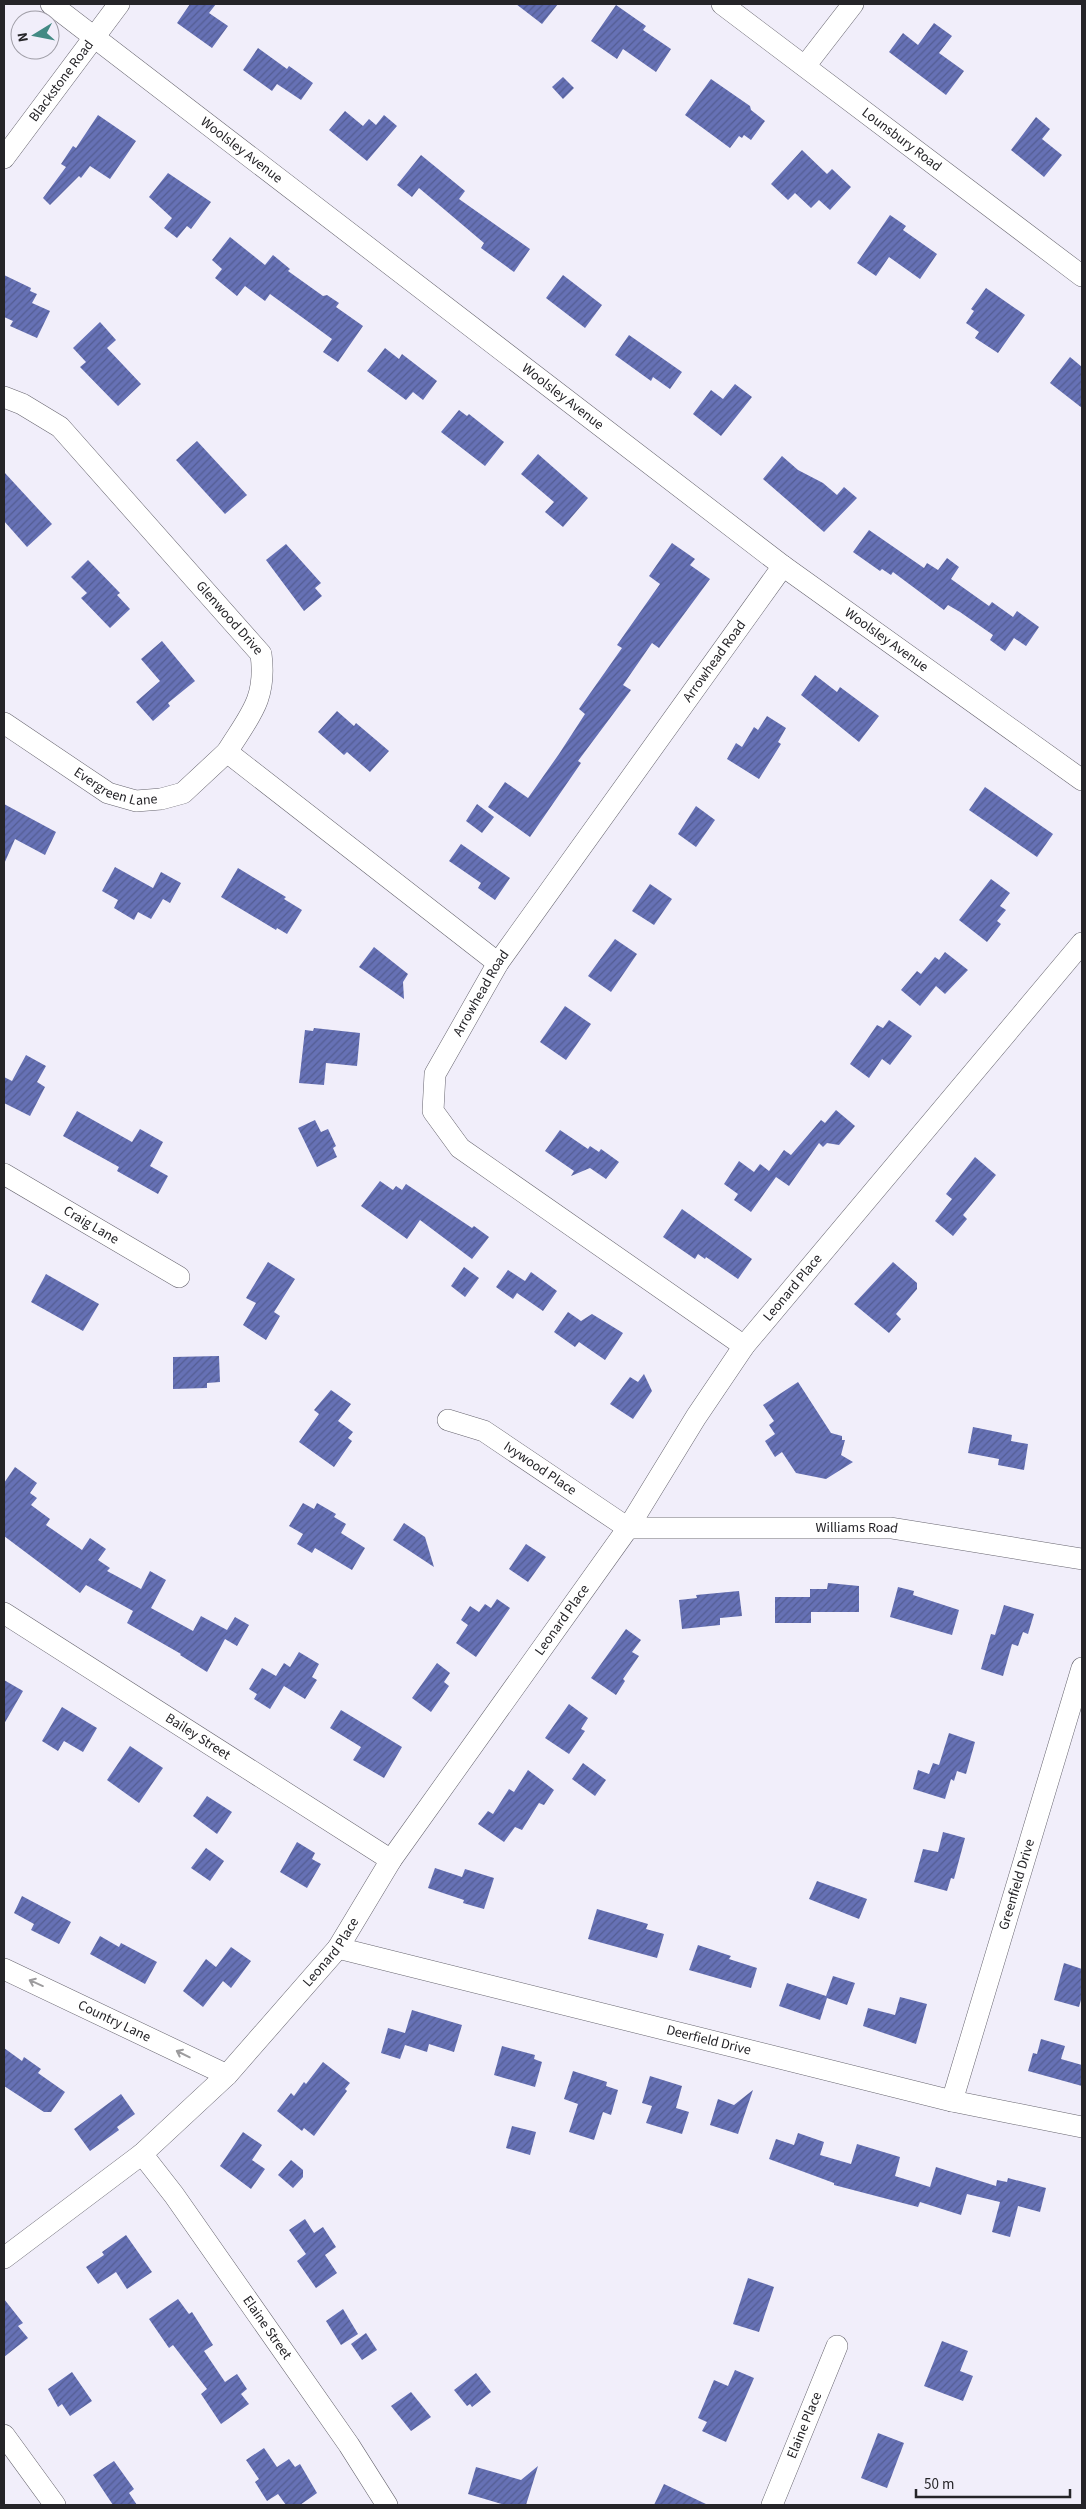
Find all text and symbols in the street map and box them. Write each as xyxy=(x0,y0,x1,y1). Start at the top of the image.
north arrow xyxy=(10,10,60,60)
text: N xyxy=(13,31,34,43)
street label: Blackstone Road xyxy=(24,36,99,126)
street label: Lounsbury Road xyxy=(857,103,946,176)
street label: Woolsley Avenue xyxy=(196,112,287,188)
street label: Woolsley Avenue xyxy=(517,359,608,435)
street label: Glenwood Drive xyxy=(191,577,268,660)
street label: Woolsley Avenue xyxy=(840,603,932,677)
street label: Arrowhead Road xyxy=(678,616,751,707)
street label: Evergreen Lane xyxy=(70,763,158,811)
street label: Arrowhead Road xyxy=(448,946,514,1040)
street label: Craig Lane xyxy=(60,1201,123,1249)
street label: Leonard Place xyxy=(759,1250,827,1326)
street label: Ivywood Place xyxy=(499,1437,580,1500)
street label: Williams Road xyxy=(815,1518,900,1539)
street label: Leonard Place xyxy=(530,1581,594,1660)
street label: Bailey Street xyxy=(161,1708,235,1765)
street label: Greenfield Drive xyxy=(994,1837,1040,1932)
street label: Leonard Place xyxy=(298,1914,364,1991)
one-way arrow xyxy=(29,1978,44,1988)
street label: Country Lane xyxy=(74,1995,154,2047)
street label: Deerfield Drive xyxy=(664,2020,753,2061)
one-way arrow xyxy=(176,2048,191,2058)
street label: Elaine Street xyxy=(237,2292,296,2364)
street label: Elaine Place xyxy=(782,2389,827,2462)
scale bar xyxy=(916,2466,1070,2498)
text: 50 m xyxy=(924,2474,954,2495)

